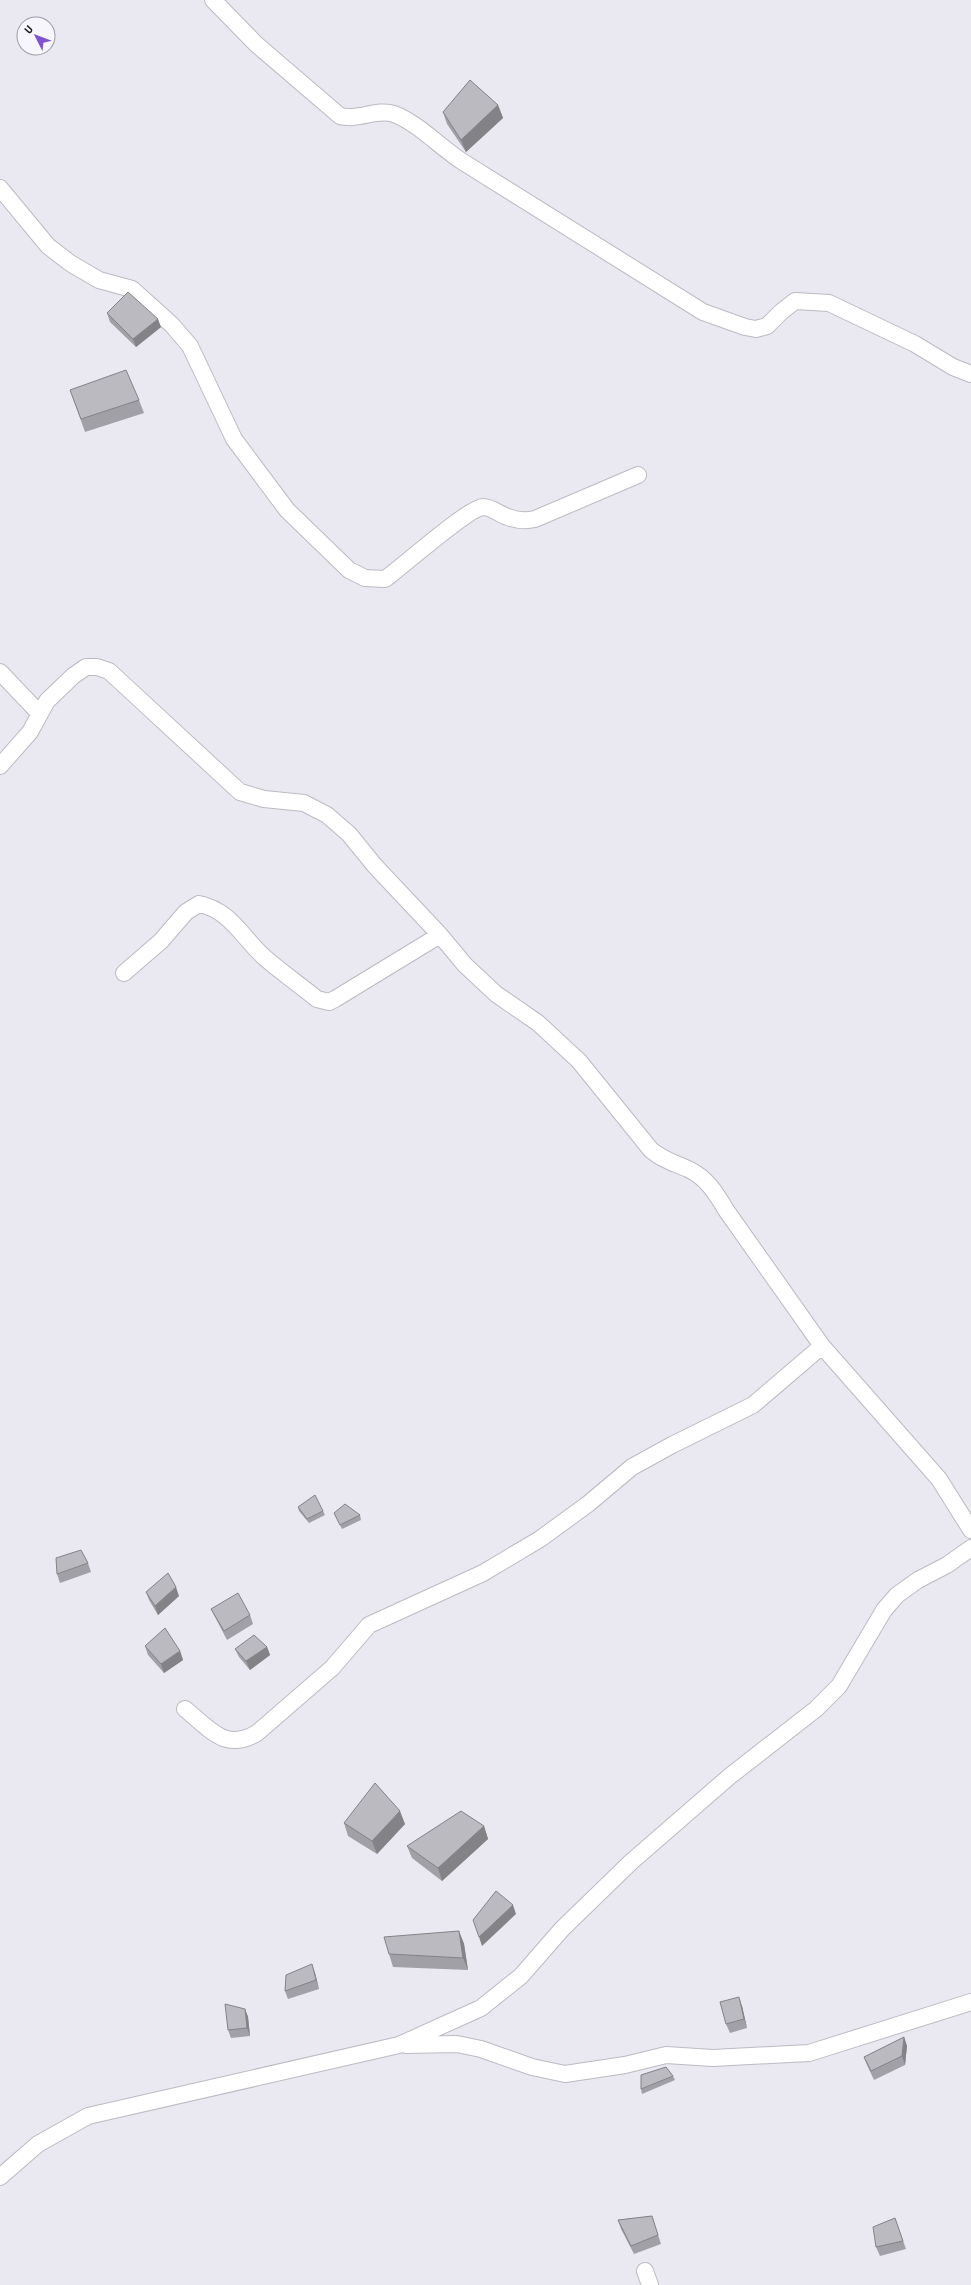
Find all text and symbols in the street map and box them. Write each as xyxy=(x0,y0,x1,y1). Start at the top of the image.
north arrow xyxy=(16,16,56,56)
text: U xyxy=(21,22,36,36)

